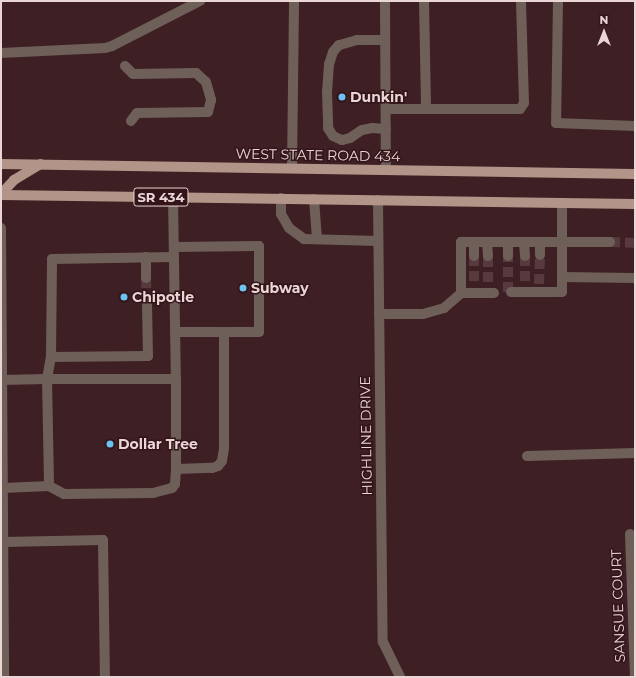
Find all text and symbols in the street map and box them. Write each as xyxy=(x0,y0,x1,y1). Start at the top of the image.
north arrow xyxy=(584,12,624,52)
text: N xyxy=(600,13,608,27)
place label: Dunkin' xyxy=(350,89,407,105)
marker: Dunkin' xyxy=(337,92,347,102)
street label: WEST STATE ROAD 434 xyxy=(236,145,400,165)
road number: SR 434 xyxy=(133,186,189,208)
place label: Subway xyxy=(251,280,309,296)
marker: Subway xyxy=(238,283,248,293)
place label: Chipotle xyxy=(132,289,194,305)
marker: Chipotle xyxy=(119,292,129,302)
street label: HIGHLINE DRIVE xyxy=(357,376,375,496)
place label: Dollar Tree xyxy=(118,436,198,452)
marker: Dollar Tree xyxy=(105,439,115,449)
street label: SANSUE COURT xyxy=(608,549,628,663)

